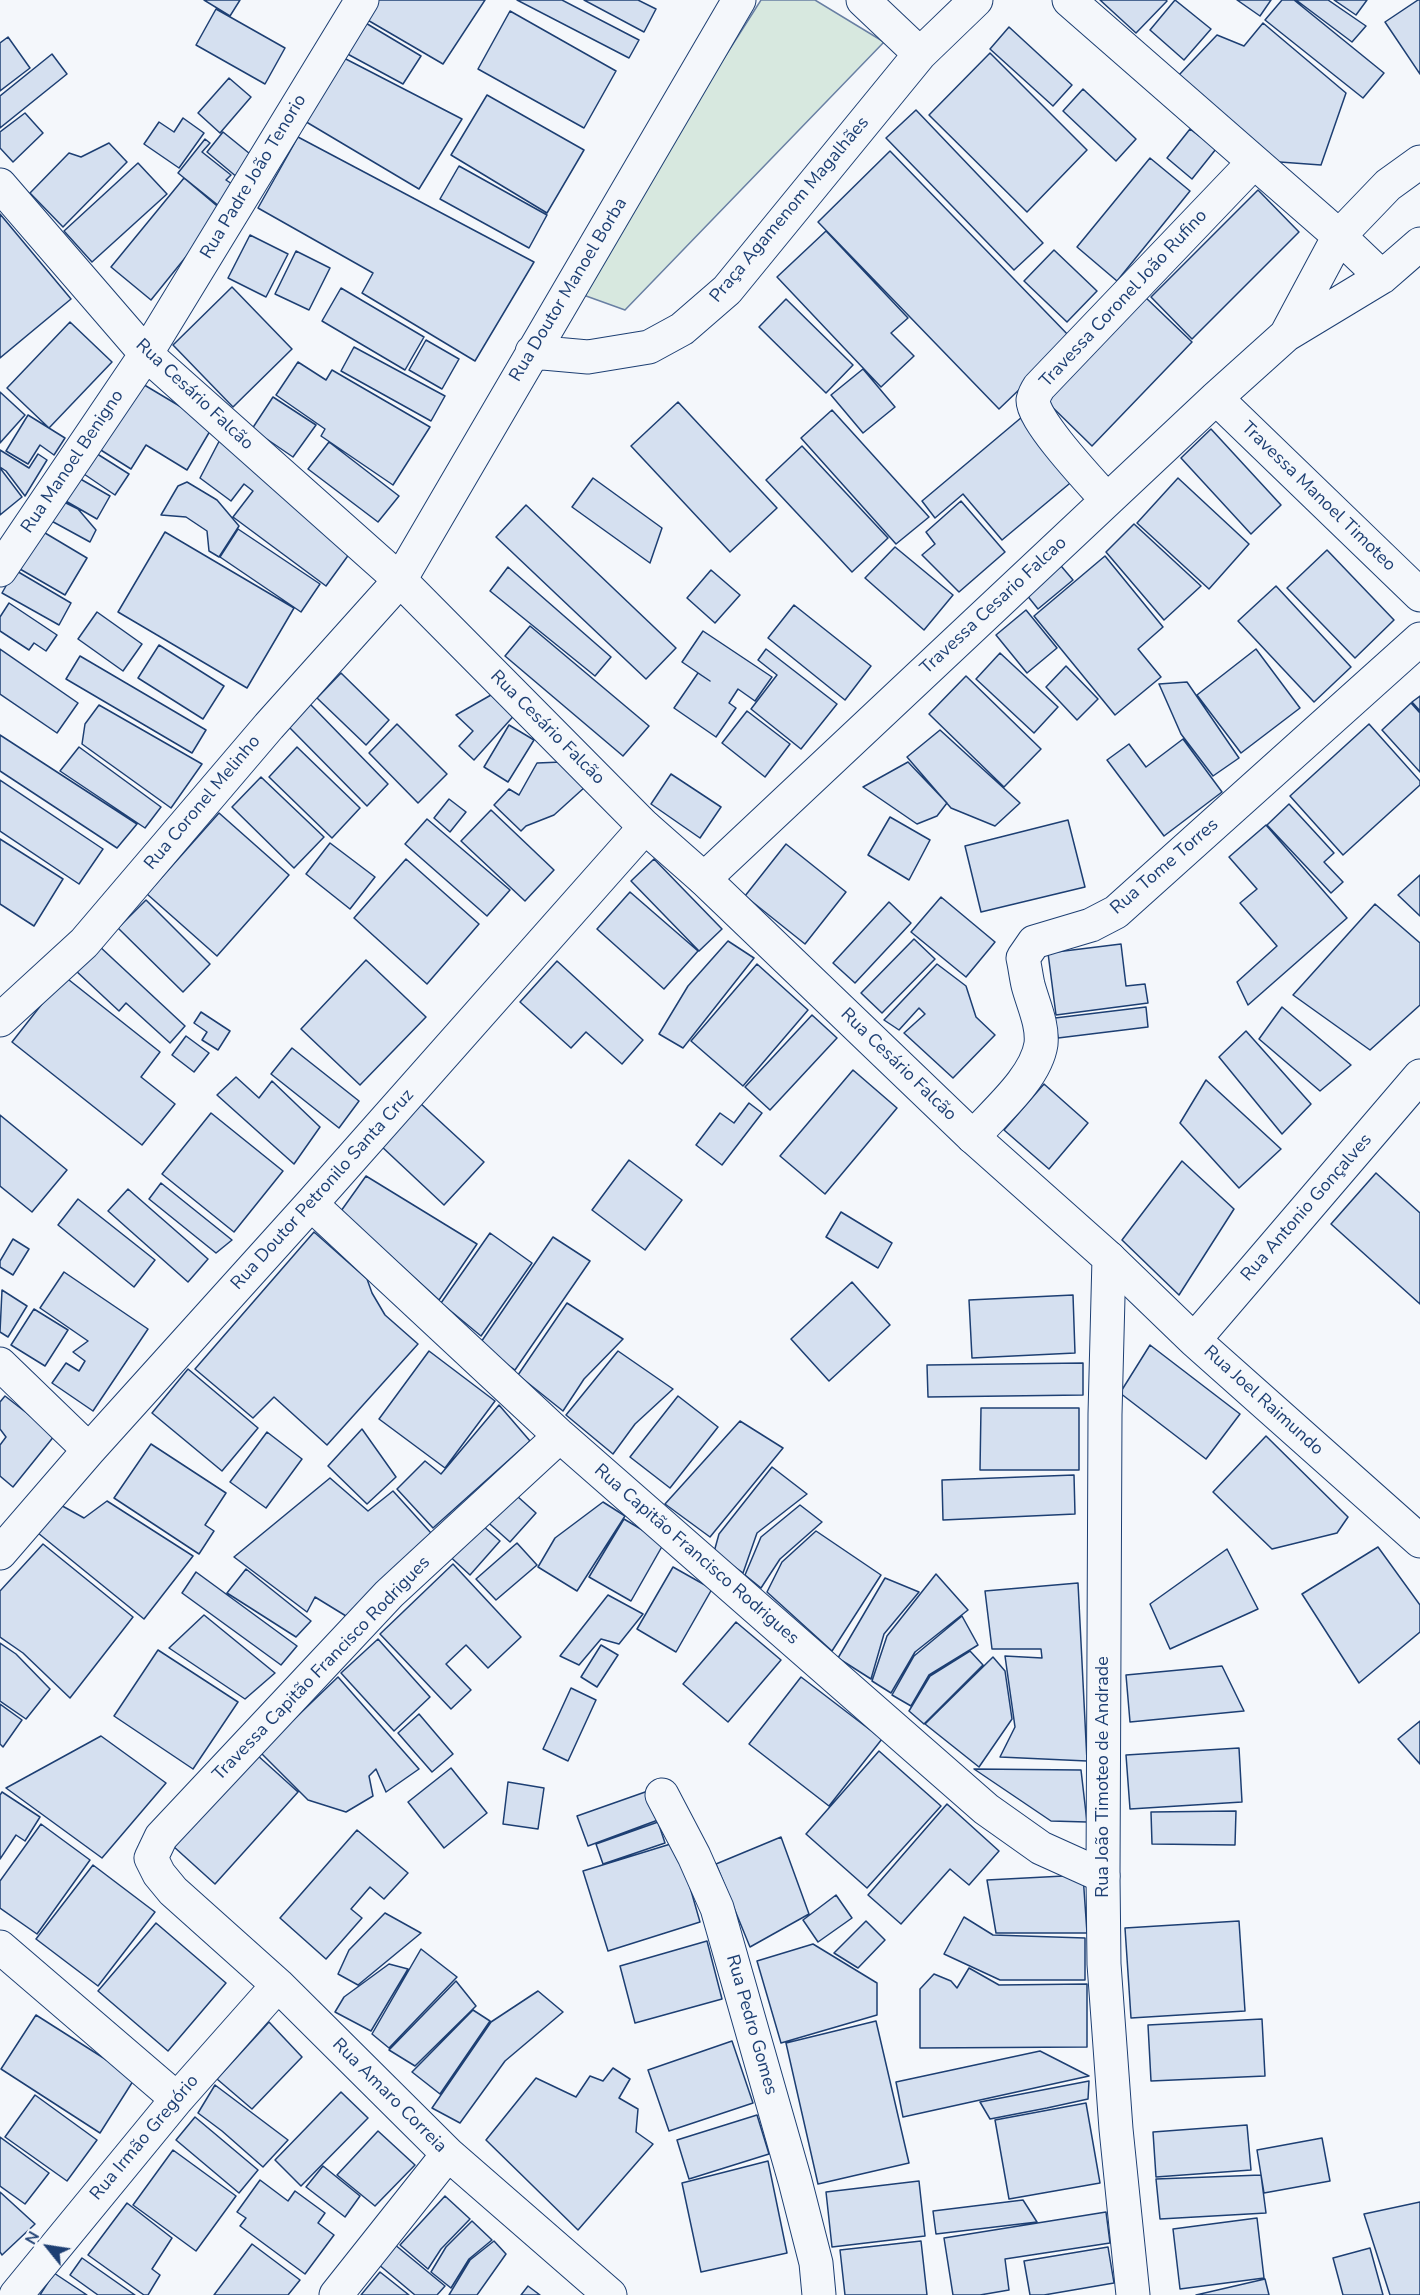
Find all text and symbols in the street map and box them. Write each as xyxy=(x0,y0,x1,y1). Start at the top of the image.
street label: Rua Padre João Tenorio xyxy=(196,91,312,263)
street label: Praça Agamenom Magalhães xyxy=(706,113,874,307)
street label: Rua Doutor Manoel Borba xyxy=(506,194,632,386)
street label: Travessa Coronel João Rufino xyxy=(1036,206,1212,392)
street label: Rua Cesário Falcão xyxy=(131,335,257,455)
street label: Rua Manoel Benigno xyxy=(17,386,129,538)
street label: Travessa Manoel Timoteo xyxy=(1236,418,1400,576)
street label: Travessa Cesario Falcao xyxy=(916,533,1072,679)
street label: Rua Cesário Falcão xyxy=(485,666,609,790)
street label: Rua Coronel Melinho xyxy=(140,731,266,875)
street label: Rua Tome Torres xyxy=(1107,814,1223,920)
street label: Rua Cesário Falcão xyxy=(836,1004,960,1126)
street label: Rua Doutor Petronilo Santa Cruz xyxy=(227,1085,419,1295)
street label: Rua Antonio Gonçalves xyxy=(1237,1130,1377,1286)
street label: Rua Joel Raimundo xyxy=(1199,1342,1327,1460)
street label: Rua Capitão Francisco Rodrigues xyxy=(589,1460,803,1650)
street label: Travessa Capitão Francisco Rodrigues xyxy=(209,1552,435,1786)
street label: Rua João Timoteo de Andrade xyxy=(1093,1656,1115,1898)
street label: Rua Pedro Gomes xyxy=(721,1952,781,2098)
street label: Rua Amaro Correia xyxy=(327,2034,451,2158)
street label: Rua Irmão Gregório xyxy=(86,2071,204,2205)
north arrow xyxy=(18,2217,78,2277)
text: N xyxy=(20,2227,45,2249)

